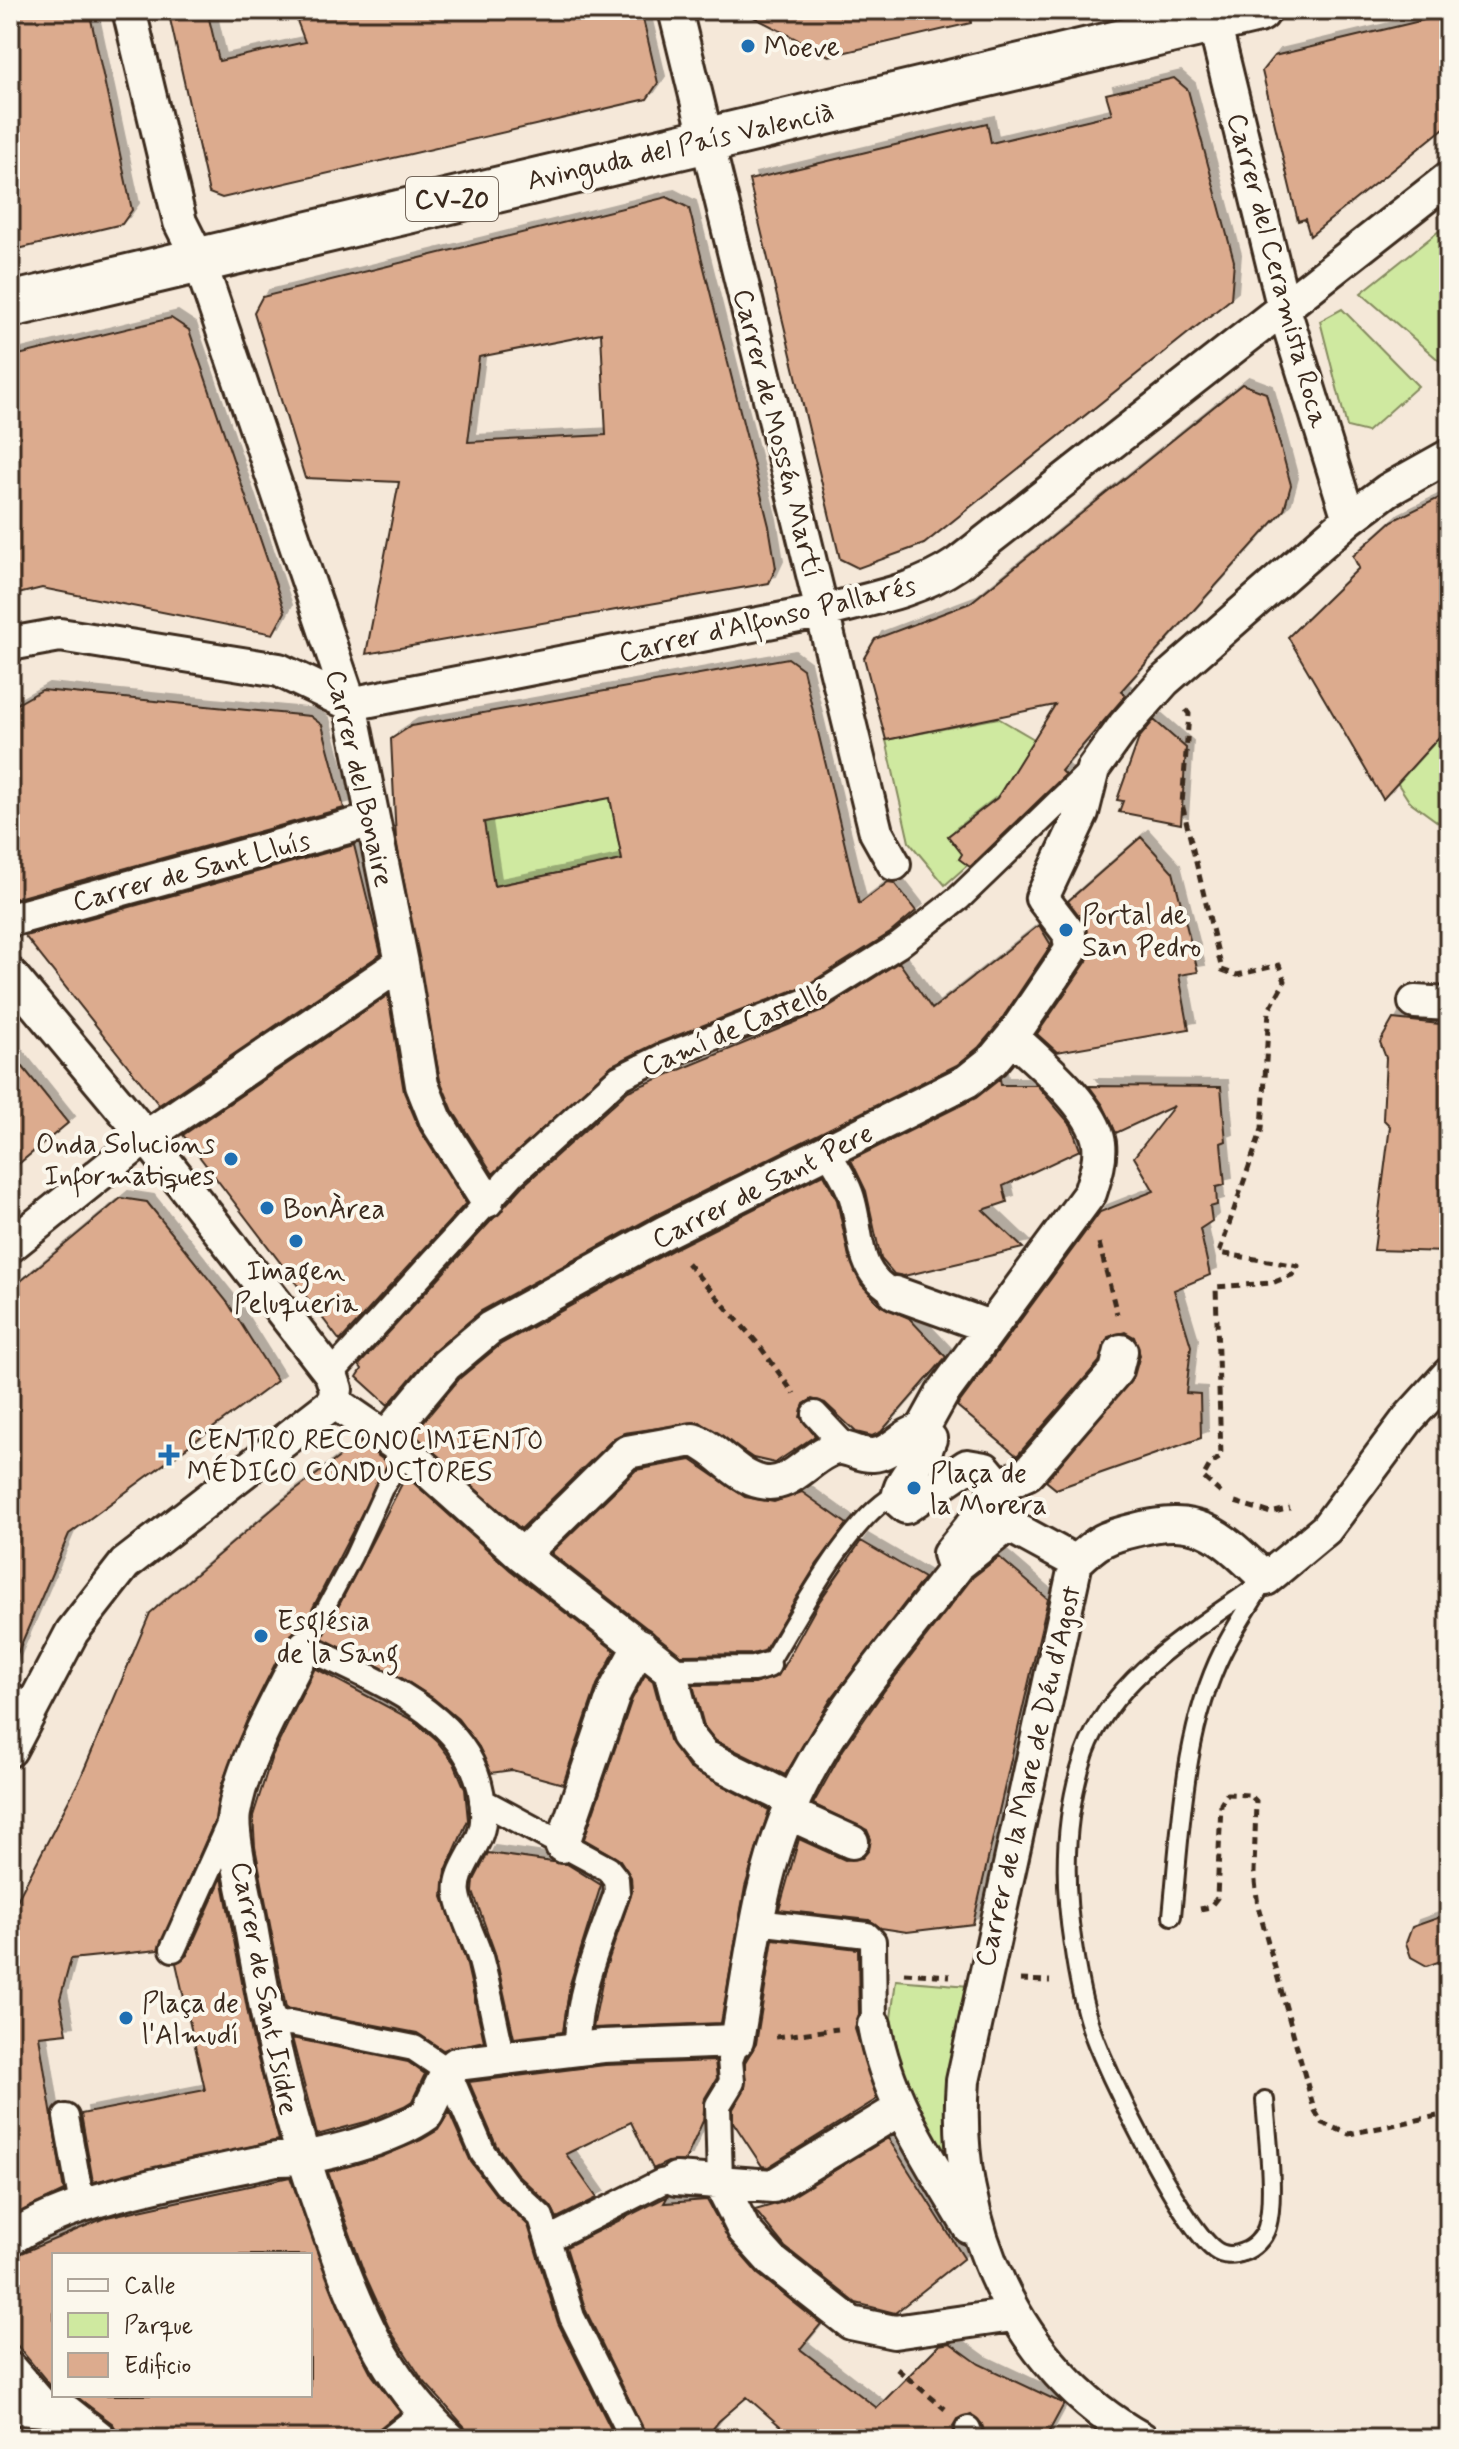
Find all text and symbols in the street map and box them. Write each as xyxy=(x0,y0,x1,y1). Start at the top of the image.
place label: Moeve xyxy=(764,30,840,67)
marker: Moeve xyxy=(739,37,757,55)
street label: Avinguda del País Valencià xyxy=(523,94,838,203)
street label: Carrer del Ceramista Roca xyxy=(1217,109,1336,432)
road number: CV-20 xyxy=(406,177,498,221)
street label: Carrer de Mossén Martí xyxy=(723,285,830,582)
street label: Carrer d'Alfonso Pallarés xyxy=(615,568,920,675)
street label: Carrer del Bonaire xyxy=(316,666,402,891)
street label: Carrer de Sant Lluís xyxy=(69,823,315,922)
place label: Portal de San Pedro xyxy=(1082,898,1201,967)
marker: Portal de San Pedro xyxy=(1057,921,1075,939)
street label: Camí de Castelló xyxy=(636,974,834,1086)
street label: Carrer de Sant Pere xyxy=(646,1115,880,1259)
place label: Onda Solucions Informatiques xyxy=(36,1127,215,1198)
marker: Onda Solucions Informatiques xyxy=(222,1150,240,1168)
place label: BonÀrea xyxy=(283,1192,385,1229)
marker: BonÀrea xyxy=(258,1199,276,1217)
marker: Imagen Peluqueria xyxy=(287,1232,305,1250)
place label: Imagen Peluqueria xyxy=(234,1254,358,1323)
place label: CENTRO RECONOCIMIENTO MÉDICO CONDUCTORES xyxy=(187,1423,544,1492)
marker: CENTRO RECONOCIMIENTO MÉDICO CONDUCTORES xyxy=(158,1444,180,1466)
place label: Plaça de la Morera xyxy=(930,1456,1047,1525)
marker: Plaça de la Morera xyxy=(905,1479,923,1497)
street label: Carrer de la Mare de Déu d'Agost xyxy=(968,1582,1091,1971)
place label: Església de la Sang xyxy=(277,1604,399,1676)
marker: Església de la Sang xyxy=(252,1627,270,1645)
street label: Carrer de Sant Isidre xyxy=(221,1859,306,2118)
place label: Plaça de l'Almudí xyxy=(142,1986,239,2055)
marker: Plaça de l'Almudí xyxy=(117,2009,135,2027)
legend xyxy=(52,2253,312,2397)
text: Calle xyxy=(124,2271,176,2302)
text: Parque xyxy=(124,2311,193,2342)
text: Edificio xyxy=(124,2351,191,2382)

